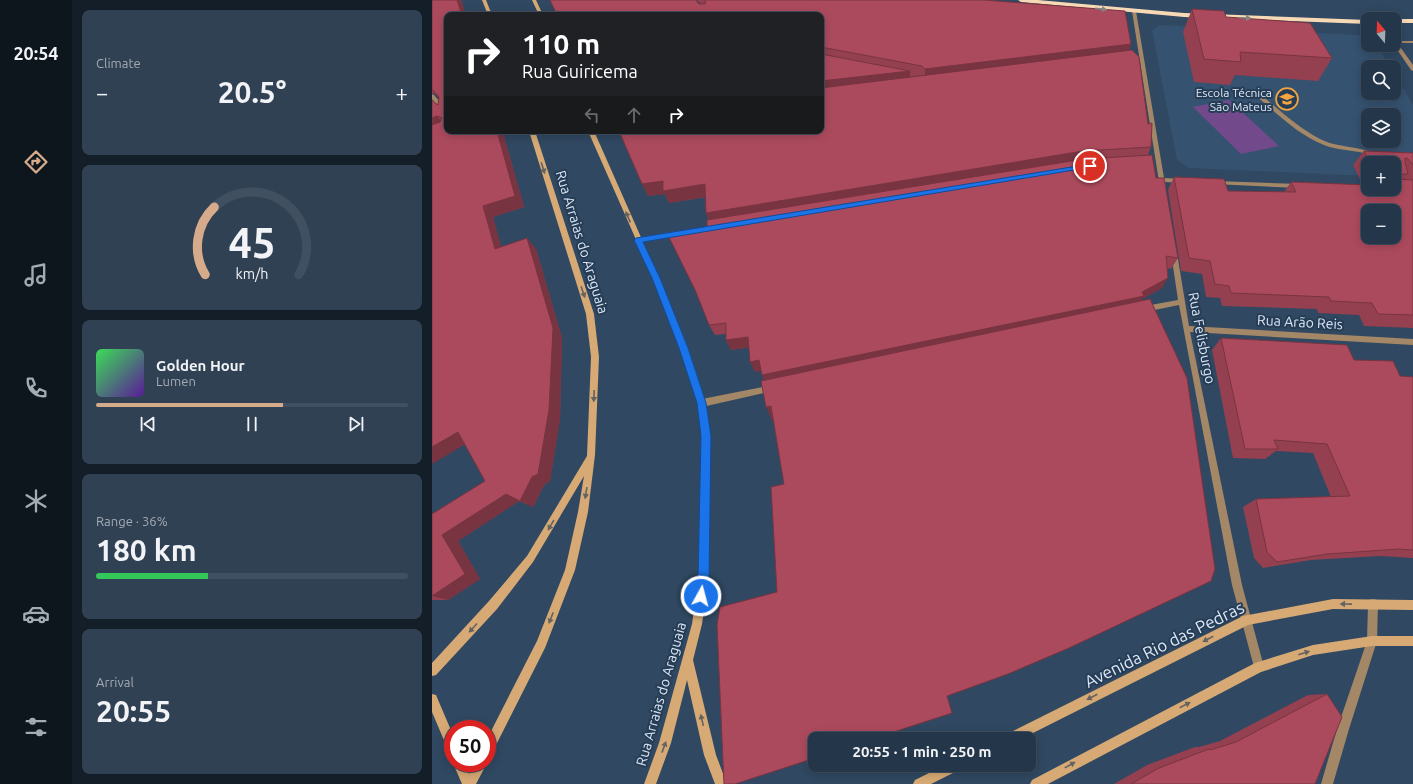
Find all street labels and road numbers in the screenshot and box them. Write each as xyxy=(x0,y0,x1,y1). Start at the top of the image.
street label: Rua Arraias do Araguaia xyxy=(553,168,611,316)
street label: Rua Felisburgo xyxy=(1185,291,1219,385)
street label: Rua Arão Reis xyxy=(1257,312,1343,332)
street label: Avenida Rio das Pedras xyxy=(1081,597,1247,691)
street label: Rua Arraias do Araguaia xyxy=(633,620,689,768)

